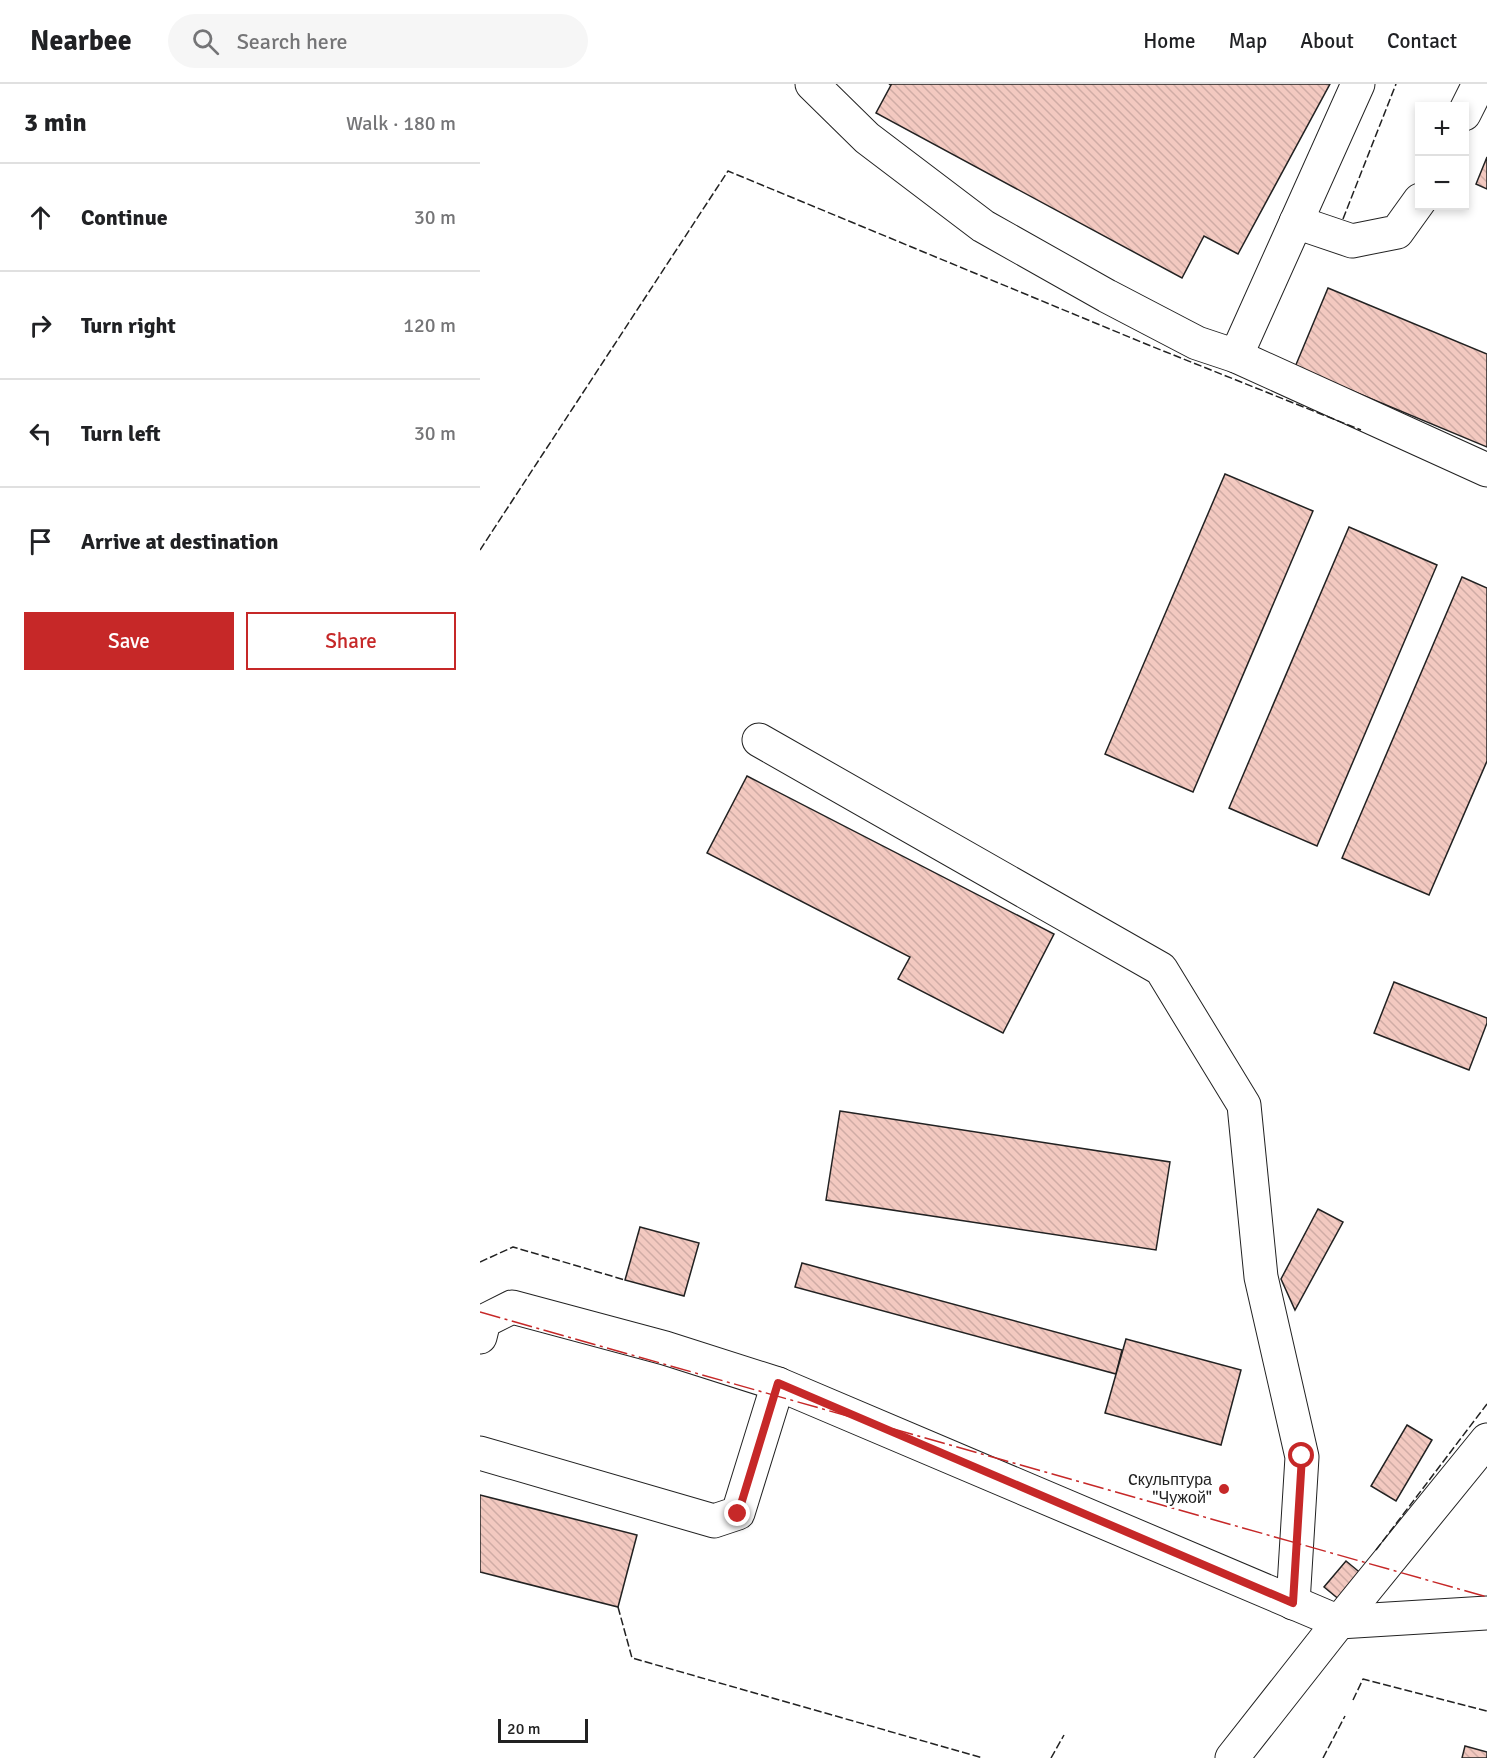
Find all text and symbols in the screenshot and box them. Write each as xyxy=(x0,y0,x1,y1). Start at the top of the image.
search box xyxy=(168,14,588,68)
text: Nearbee xyxy=(30,24,132,58)
icon: search xyxy=(189,25,222,58)
text: Search here xyxy=(237,28,348,55)
text: Home xyxy=(1143,28,1196,54)
text: Map xyxy=(1229,28,1267,54)
text: About xyxy=(1300,28,1354,54)
text: Contact xyxy=(1387,28,1457,54)
map controls xyxy=(1415,102,1469,210)
button: + xyxy=(1415,102,1469,156)
text: 3 min xyxy=(24,107,87,139)
text: Walk · 180 m xyxy=(346,111,456,136)
button: − xyxy=(1415,156,1469,210)
icon: ahead xyxy=(24,201,57,234)
text: Continue xyxy=(81,204,168,231)
text: 30 m xyxy=(414,205,456,230)
icon: right xyxy=(24,309,57,342)
text: Turn right xyxy=(81,312,176,339)
text: 120 m xyxy=(403,313,456,338)
icon: left xyxy=(24,417,57,450)
text: Turn left xyxy=(81,420,161,447)
text: 30 m xyxy=(414,421,456,446)
icon: arrive xyxy=(24,525,57,558)
text: Arrive at destination xyxy=(81,528,278,555)
button: Save xyxy=(24,612,234,670)
button: Share xyxy=(246,612,456,670)
route start xyxy=(1288,1442,1314,1468)
place label: Cкульптура "Чужой" xyxy=(1128,1470,1212,1508)
marker: Cкульптура "Чужой" xyxy=(1217,1482,1231,1496)
route end xyxy=(724,1500,750,1526)
scale bar xyxy=(498,1716,588,1744)
text: 20 m xyxy=(507,1719,541,1739)

